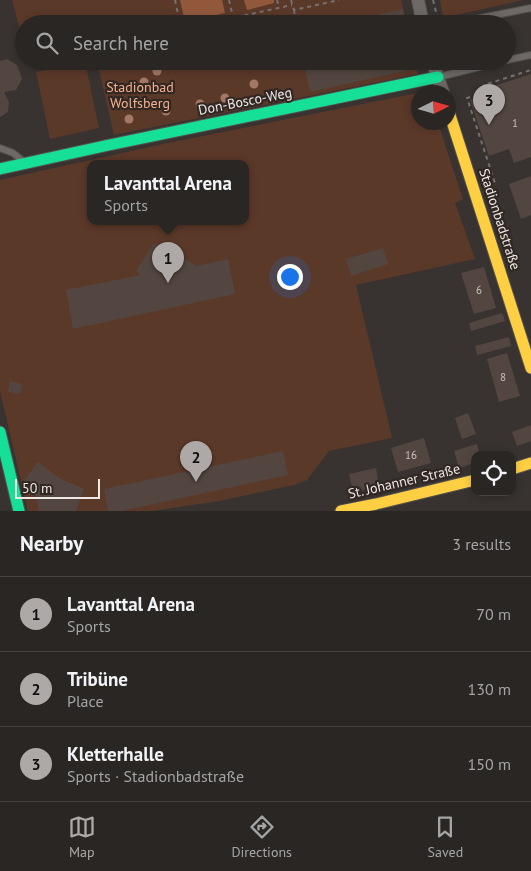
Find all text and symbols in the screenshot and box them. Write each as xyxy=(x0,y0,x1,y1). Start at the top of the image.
search box xyxy=(15,15,516,70)
icon: search xyxy=(33,29,61,57)
text: Search here xyxy=(73,31,169,55)
park label: Stadionbad Wolfsberg xyxy=(106,78,174,112)
street label: Don-Bosco-Weg xyxy=(197,83,293,119)
pin: 3 xyxy=(473,84,505,125)
north arrow xyxy=(411,85,456,130)
house number: 1 xyxy=(512,116,518,130)
popup xyxy=(87,160,249,225)
street label: Stadionbadstraße xyxy=(475,166,525,272)
text: Lavanttal Arena xyxy=(104,171,232,195)
text: Sports xyxy=(104,195,148,215)
pin: 1 xyxy=(152,242,184,283)
your location xyxy=(277,264,303,290)
house number: 6 xyxy=(476,283,482,297)
house number: 8 xyxy=(500,370,506,384)
pin: 2 xyxy=(180,441,212,482)
house number: 16 xyxy=(405,448,417,462)
map controls xyxy=(471,451,516,496)
button: locate xyxy=(471,451,516,496)
street label: St. Johanner Straße xyxy=(346,459,462,503)
scale bar xyxy=(15,476,100,499)
text: 50 m xyxy=(22,479,52,497)
text: Nearby xyxy=(20,530,83,557)
text: 3 results xyxy=(452,534,511,554)
text: Lavanttal Arena xyxy=(67,592,195,616)
text: 1 xyxy=(31,604,41,624)
text: 70 m xyxy=(476,604,511,624)
text: Sports xyxy=(67,616,111,636)
text: Tribüne xyxy=(67,667,128,691)
text: 2 xyxy=(31,679,41,699)
text: 130 m xyxy=(468,679,511,699)
text: Place xyxy=(67,691,104,711)
text: Kletterhalle xyxy=(67,742,164,766)
text: 3 xyxy=(31,754,41,774)
text: 150 m xyxy=(468,754,511,774)
text: Sports · Stadionbadstraße xyxy=(67,766,244,786)
tab: Map xyxy=(68,813,96,861)
tab: Directions xyxy=(231,813,292,861)
tab: Saved xyxy=(428,813,463,861)

